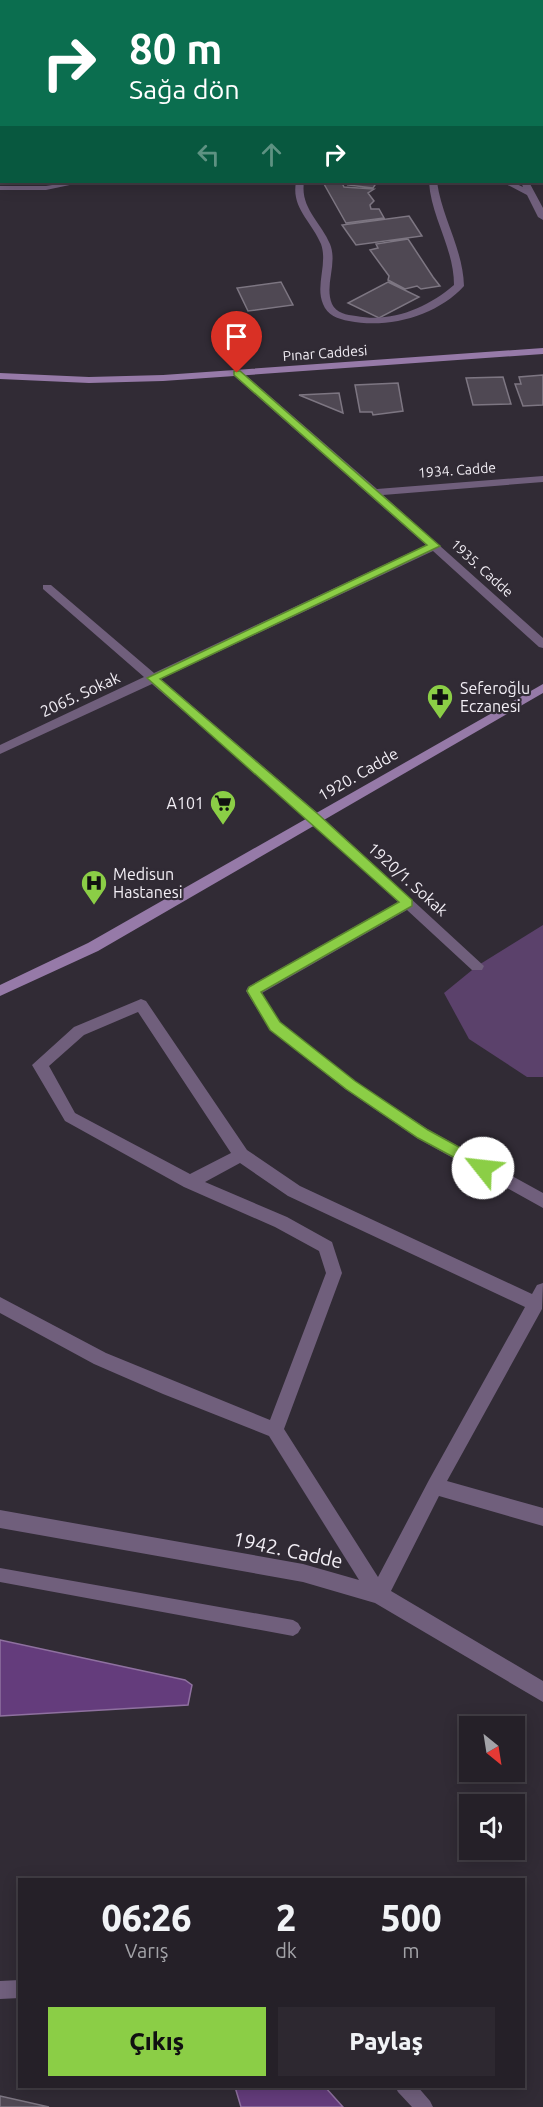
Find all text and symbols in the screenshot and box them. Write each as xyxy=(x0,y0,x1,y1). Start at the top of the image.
icon: right xyxy=(30,24,108,102)
text: 80 m xyxy=(129,25,223,72)
text: Sağa dön xyxy=(129,74,240,104)
icon: left xyxy=(192,138,225,171)
icon: ahead xyxy=(255,138,288,171)
icon: right xyxy=(318,138,351,171)
pin xyxy=(211,311,262,373)
icon: arrive xyxy=(220,320,253,353)
street label: Pınar Caddesi xyxy=(282,342,368,364)
street label: 1934. Cadde xyxy=(417,459,497,481)
street label: 1935. Cadde xyxy=(448,536,516,600)
street label: 2065. Sokak xyxy=(37,668,123,720)
place label: Seferoğlu Eczanesi xyxy=(460,679,530,715)
pharmacy icon: Seferoğlu Eczanesi xyxy=(425,682,455,720)
street label: 1920. Cadde xyxy=(315,744,401,804)
supermarket icon: A101 xyxy=(208,788,238,826)
place label: A101 xyxy=(167,794,204,812)
street label: 1920/1. Sokak xyxy=(365,839,451,919)
place label: Medisun Hastanesi xyxy=(113,865,183,901)
hospital icon: Medisun Hastanesi xyxy=(79,868,109,906)
position arrow xyxy=(451,1136,515,1200)
street label: 1942. Cadde xyxy=(231,1527,345,1572)
north arrow xyxy=(459,1716,525,1782)
map controls xyxy=(459,1716,525,1860)
button: sound xyxy=(459,1794,525,1860)
text: 06:26 xyxy=(102,1897,192,1938)
text: 2 xyxy=(276,1897,296,1938)
text: 500 xyxy=(381,1897,441,1938)
text: Varış xyxy=(125,1939,168,1962)
text: dk xyxy=(275,1939,297,1962)
text: m xyxy=(402,1939,420,1962)
button: Çıkış xyxy=(48,2007,266,2076)
button: Paylaş xyxy=(278,2007,495,2076)

